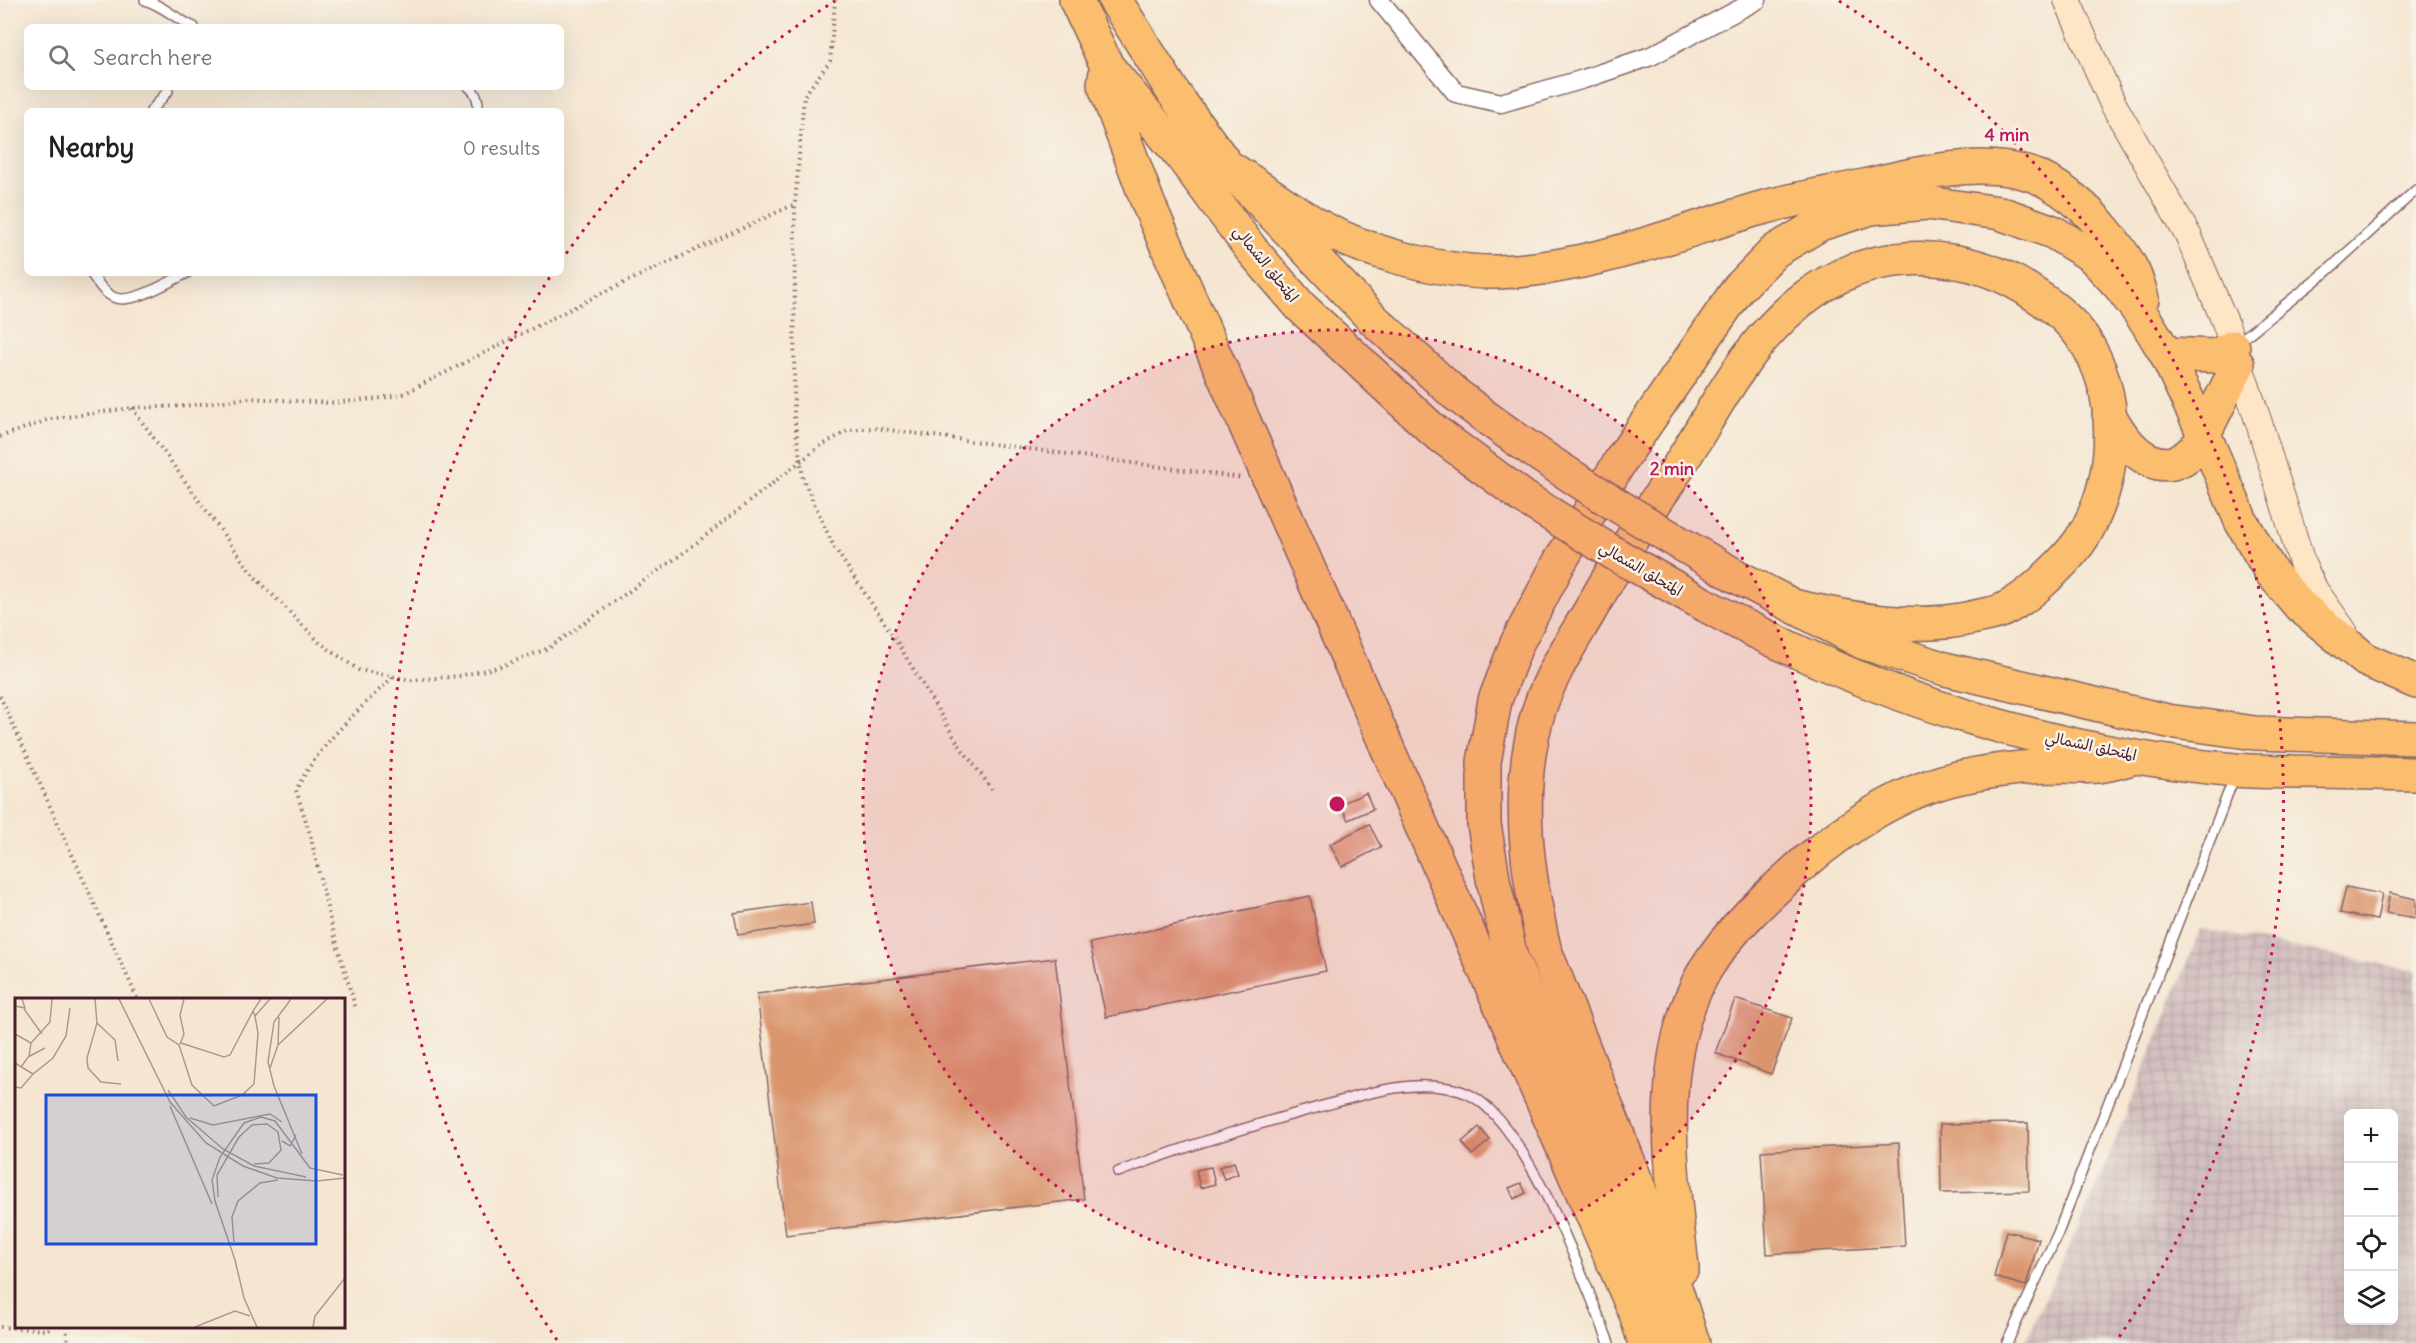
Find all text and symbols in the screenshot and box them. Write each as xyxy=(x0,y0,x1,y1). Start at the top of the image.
search box xyxy=(24,24,564,90)
icon: search xyxy=(45,41,78,74)
text: Search here xyxy=(93,43,212,71)
text: 4 min xyxy=(1985,123,2030,146)
text: Nearby xyxy=(48,131,134,164)
text: 0 results xyxy=(463,135,540,160)
street label: المتحلق الشمالي xyxy=(1227,222,1303,308)
text: 2 min xyxy=(1650,457,1695,480)
street label: المتحلق الشمالي xyxy=(1594,537,1686,604)
street label: المتحلق الشمالي xyxy=(2043,727,2139,768)
centre of rings xyxy=(1327,794,1347,814)
inset map xyxy=(15,998,345,1328)
map controls xyxy=(2344,1109,2398,1325)
button: + xyxy=(2344,1109,2398,1163)
button: − xyxy=(2344,1163,2398,1217)
button: locate xyxy=(2344,1217,2398,1271)
button: layers xyxy=(2344,1271,2398,1325)

